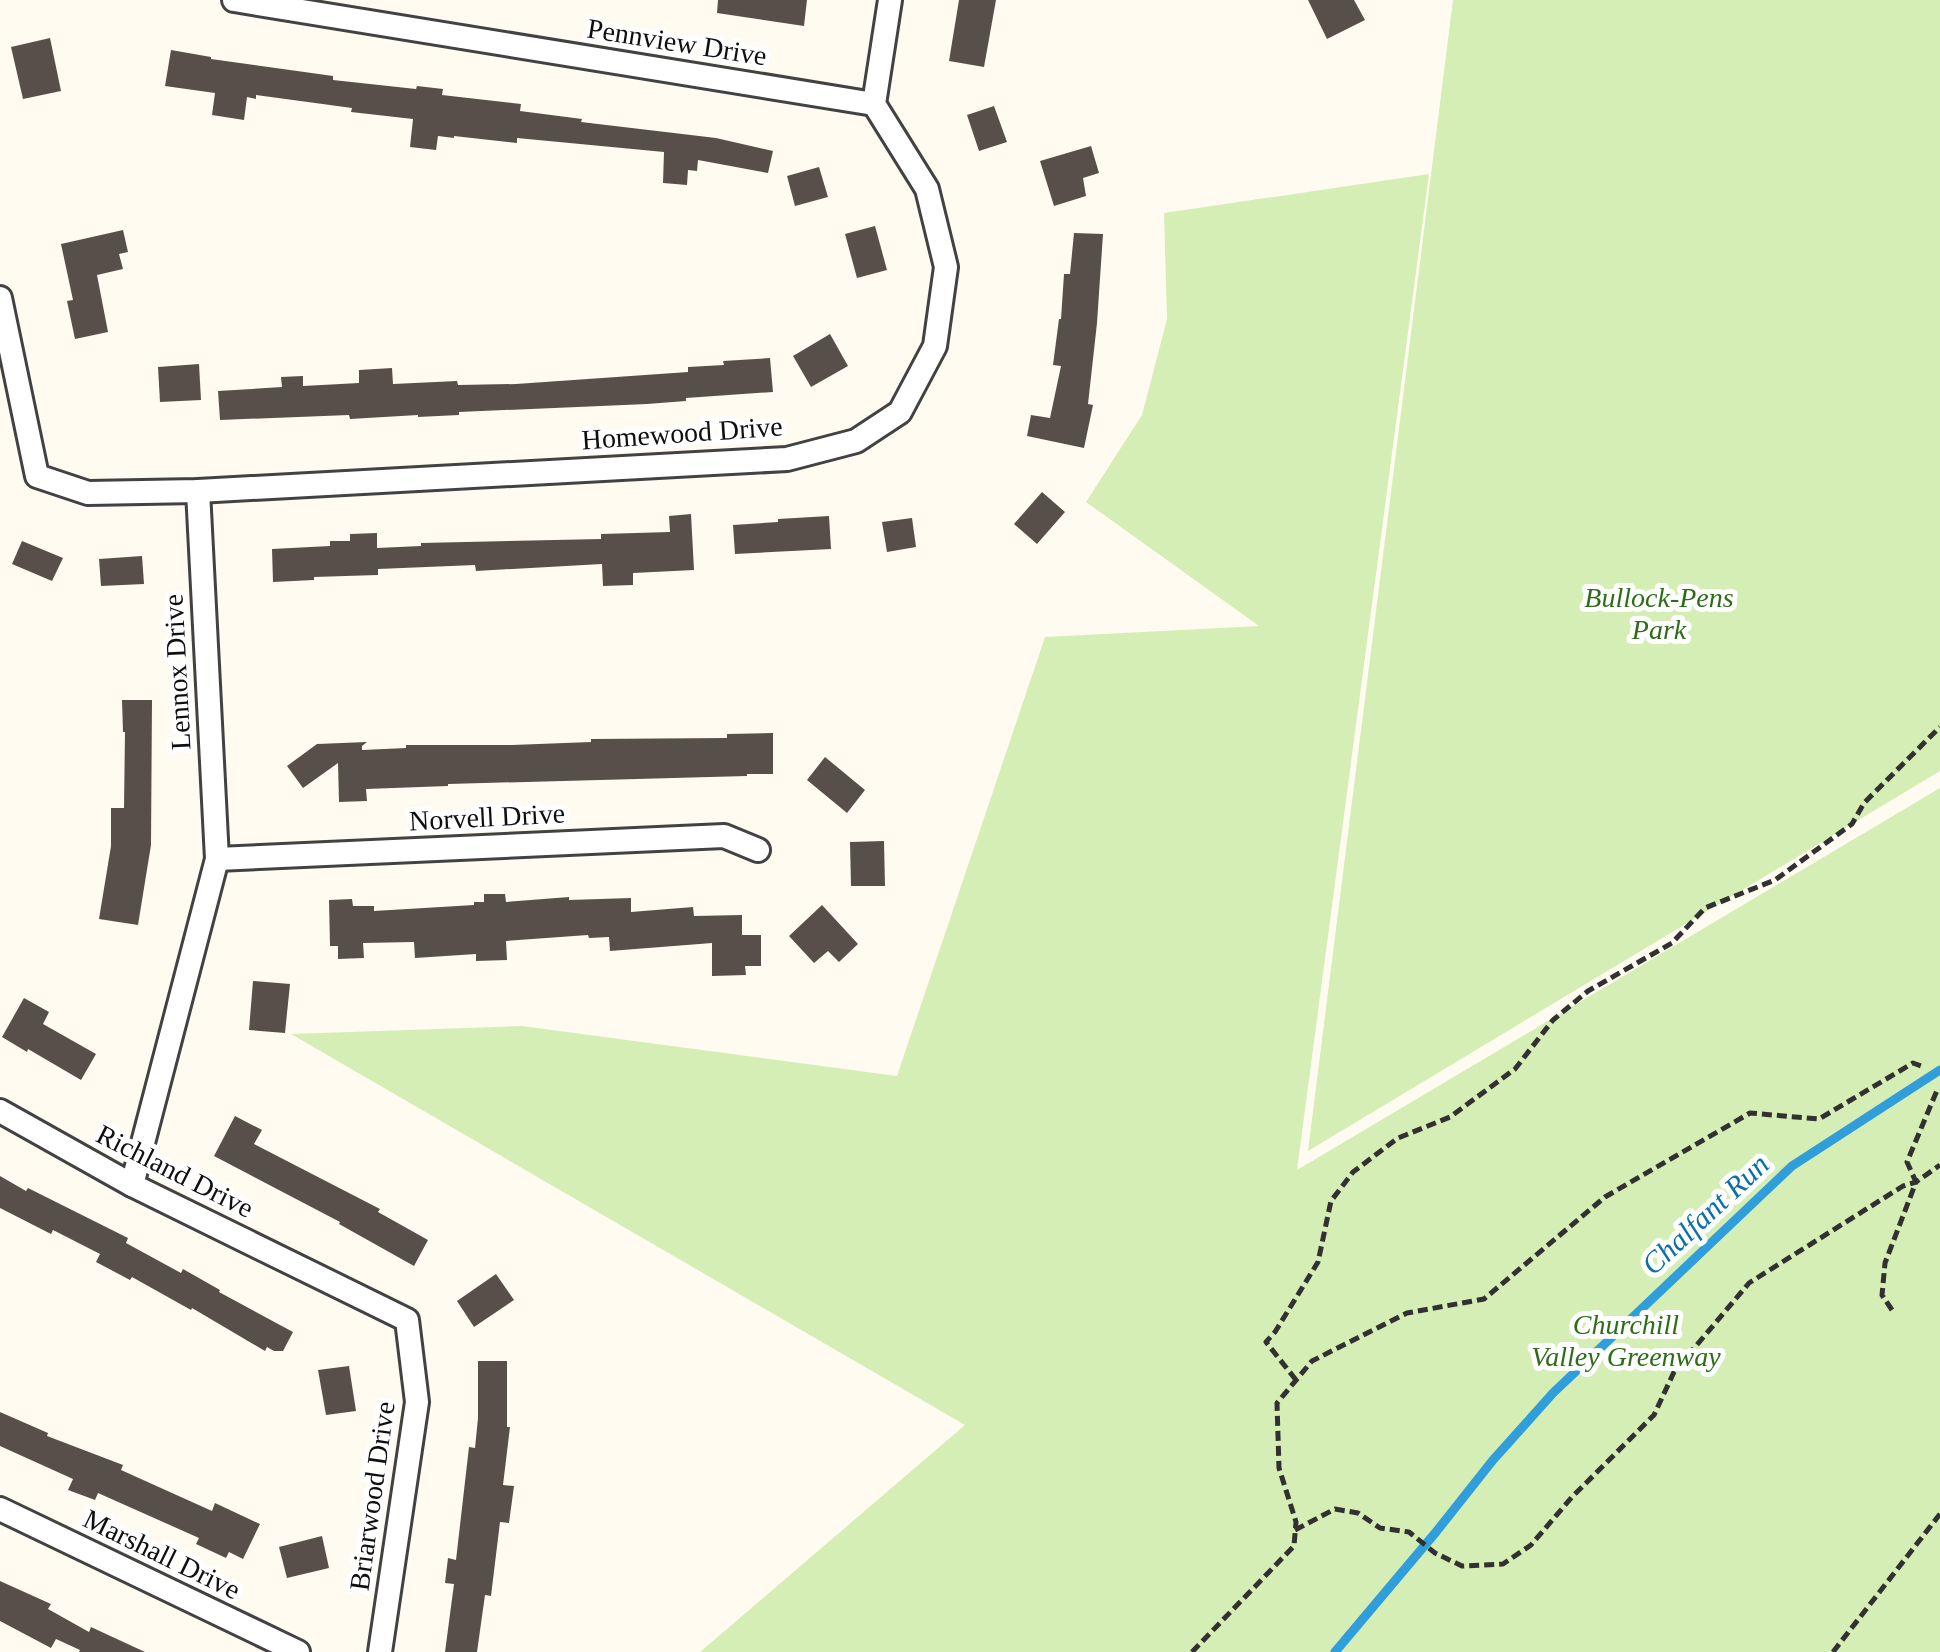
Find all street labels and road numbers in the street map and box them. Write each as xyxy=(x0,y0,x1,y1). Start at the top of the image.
street label: Pennview Drive xyxy=(585,13,769,71)
street label: Homewood Drive xyxy=(580,411,784,455)
street label: Lennox Drive xyxy=(157,593,197,751)
street label: Norvell Drive xyxy=(408,797,566,837)
street label: Richland Drive xyxy=(91,1118,259,1224)
street label: Briarwood Drive xyxy=(343,1400,401,1592)
street label: Marshall Drive xyxy=(79,1503,245,1605)

